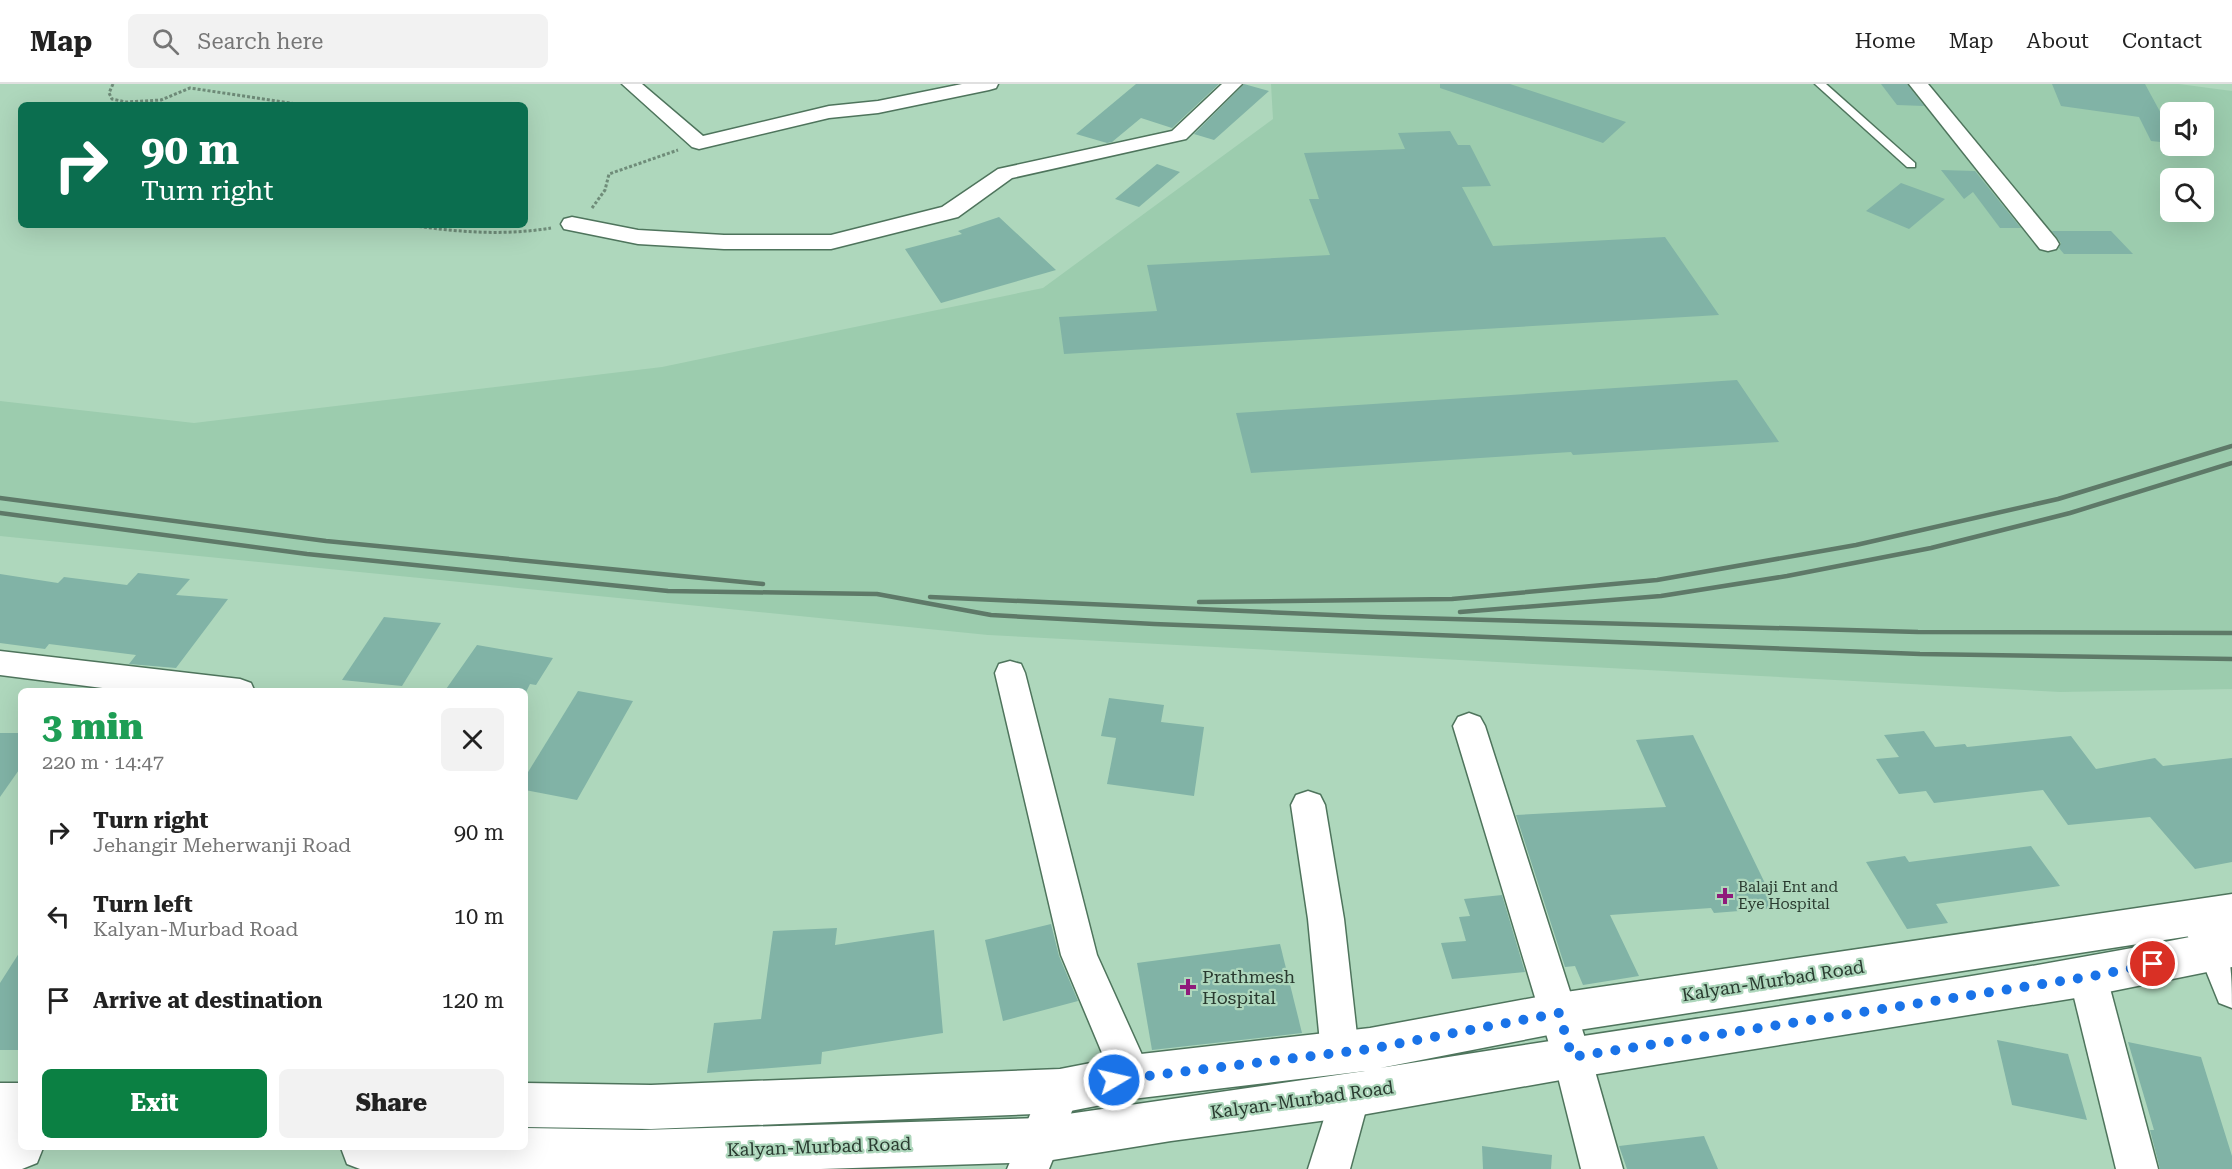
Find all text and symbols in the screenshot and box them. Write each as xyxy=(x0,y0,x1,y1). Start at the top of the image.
search box xyxy=(128,14,548,68)
text: Map xyxy=(30,25,92,58)
icon: search xyxy=(149,25,182,58)
text: Search here xyxy=(197,29,323,54)
text: Home xyxy=(1855,29,1916,53)
text: Map xyxy=(1949,29,1994,53)
text: About xyxy=(2027,29,2089,53)
text: Contact xyxy=(2122,29,2202,53)
map controls xyxy=(2160,102,2214,222)
button: sound xyxy=(2160,102,2214,156)
text: 90 m xyxy=(141,125,239,174)
icon: right xyxy=(42,126,120,204)
button: search xyxy=(2160,168,2214,222)
text: Turn right xyxy=(141,175,274,207)
text: 3 min xyxy=(42,706,143,748)
button: close xyxy=(441,708,504,771)
text: 220 m · 14:47 xyxy=(42,750,164,774)
text: Turn right xyxy=(93,808,208,833)
icon: right xyxy=(42,816,75,849)
text: 90 m xyxy=(454,820,504,845)
text: Jehangir Meherwanji Road xyxy=(93,833,351,857)
place label: Balaji Ent and Eye Hospital xyxy=(1738,878,1838,913)
marker: Balaji Ent and Eye Hospital xyxy=(1716,887,1734,905)
text: Turn left xyxy=(93,892,193,917)
icon: left xyxy=(42,900,75,933)
text: 10 m xyxy=(454,904,504,929)
text: Kalyan-Murbad Road xyxy=(93,917,298,941)
pin xyxy=(2127,938,2178,989)
icon: arrive xyxy=(2136,947,2169,980)
street label: Kalyan-Murbad Road xyxy=(1680,956,1866,1005)
place label: Prathmesh Hospital xyxy=(1202,966,1296,1008)
marker: Prathmesh Hospital xyxy=(1179,978,1197,996)
icon: arrive xyxy=(42,984,75,1017)
text: Arrive at destination xyxy=(93,988,322,1013)
text: 120 m xyxy=(441,988,504,1013)
position arrow xyxy=(1082,1048,1146,1112)
button: Exit xyxy=(42,1069,267,1138)
button: Share xyxy=(279,1069,504,1138)
street label: Kalyan-Murbad Road xyxy=(1209,1076,1395,1123)
street label: Kalyan-Murbad Road xyxy=(726,1133,912,1160)

